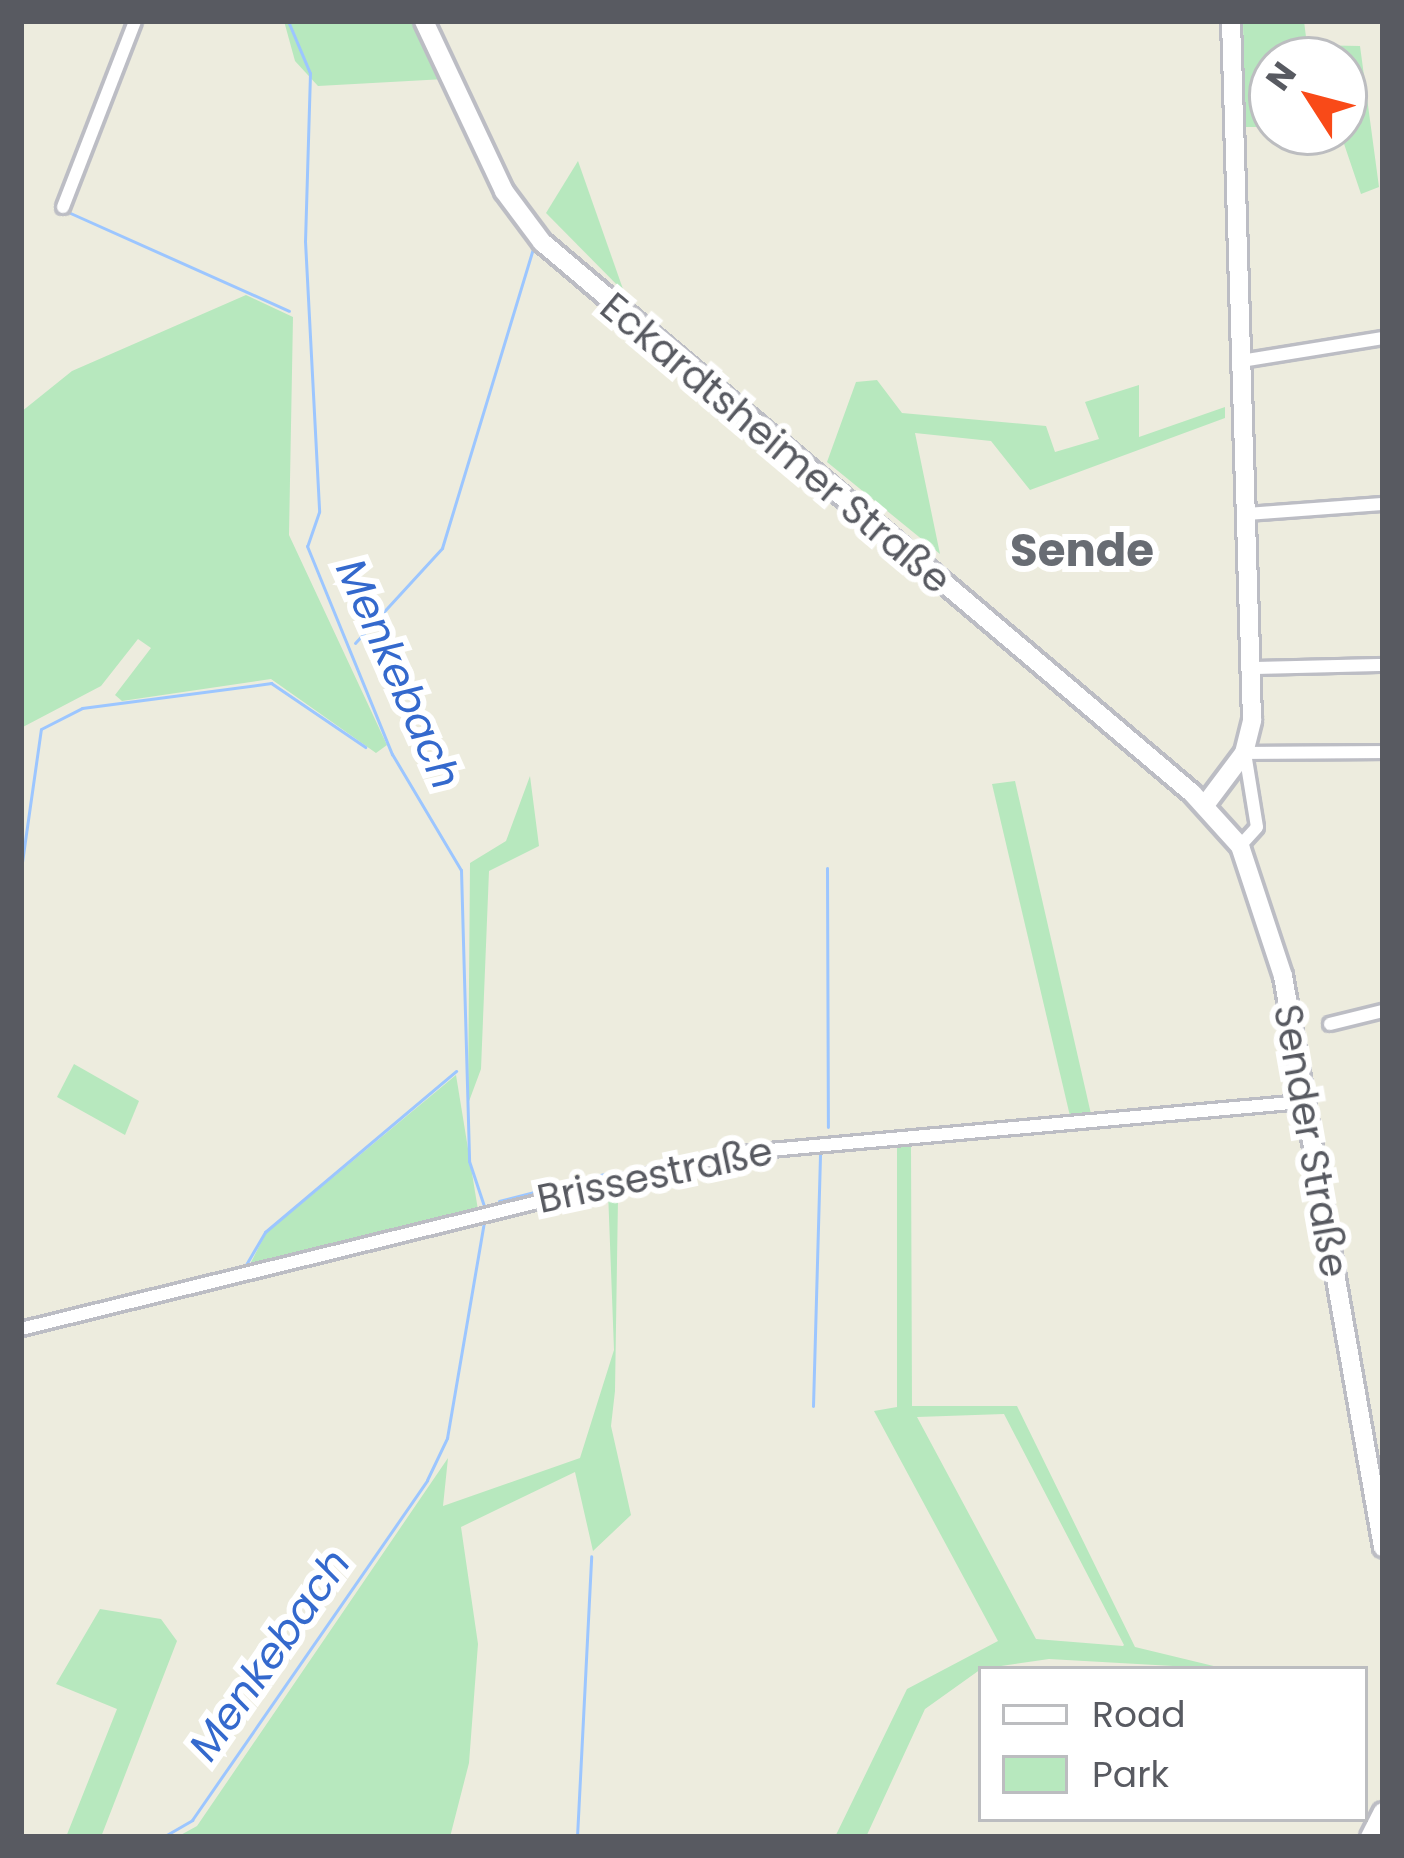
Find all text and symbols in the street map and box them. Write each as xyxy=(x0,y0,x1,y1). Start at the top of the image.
north arrow xyxy=(1248,36,1368,156)
text: N xyxy=(1255,52,1307,100)
street label: Eckardtsheimer Straße xyxy=(591,284,959,604)
district label: Sende xyxy=(1010,524,1154,578)
water label: Menkebach xyxy=(325,551,471,797)
street label: Sender Straße xyxy=(1263,1001,1357,1281)
street label: Brissestraße xyxy=(533,1128,777,1224)
water label: Menkebach xyxy=(179,1540,361,1770)
legend xyxy=(978,1666,1368,1822)
text: Road xyxy=(1092,1689,1186,1740)
text: Park xyxy=(1092,1749,1169,1800)

